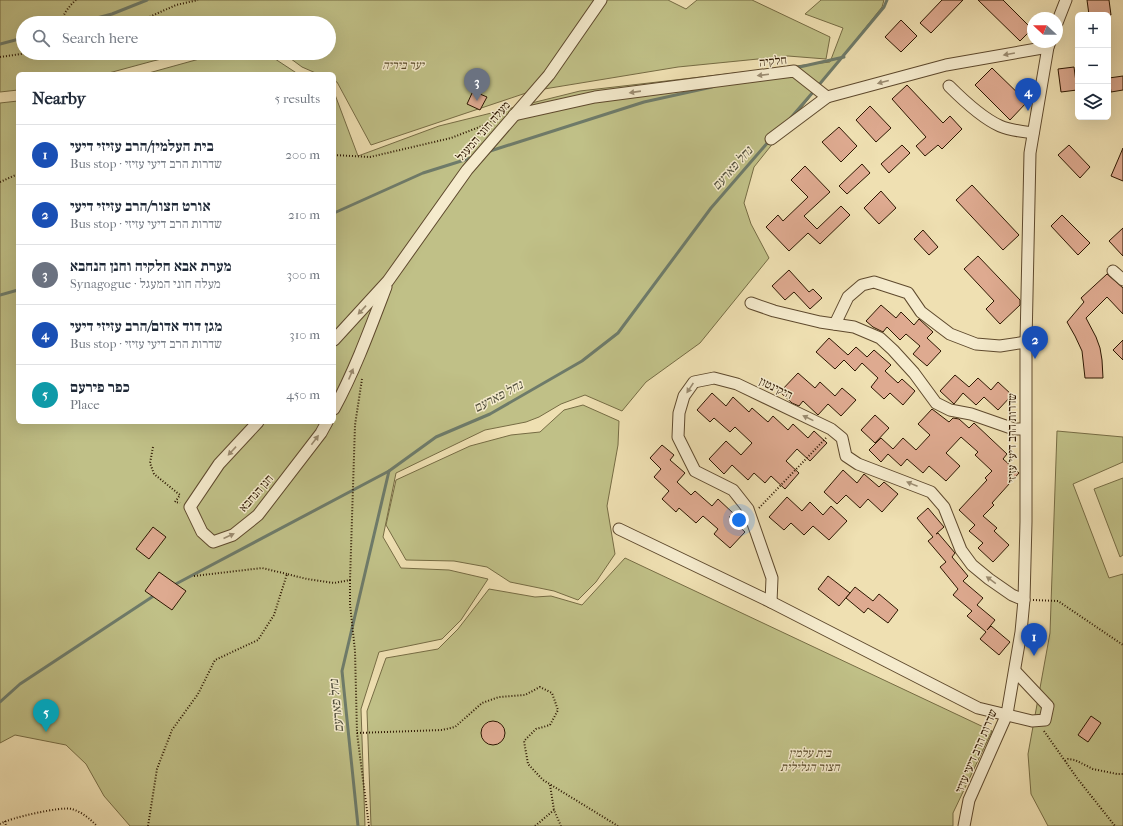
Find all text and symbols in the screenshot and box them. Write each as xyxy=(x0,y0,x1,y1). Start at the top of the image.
north arrow xyxy=(1027,12,1063,48)
map controls xyxy=(1075,12,1111,120)
button: + xyxy=(1075,12,1111,48)
search box xyxy=(16,16,336,60)
icon: search xyxy=(30,27,52,49)
text: Search here xyxy=(62,29,138,47)
button: − xyxy=(1075,48,1111,84)
one-way arrow xyxy=(1003,51,1015,57)
street label: חלקיה xyxy=(758,53,788,69)
park label: יער ביריה xyxy=(382,58,425,72)
pin: 3 xyxy=(464,68,490,101)
one-way arrow xyxy=(757,72,769,78)
pin: 4 xyxy=(1015,78,1041,111)
one-way arrow xyxy=(876,79,888,85)
button: layers xyxy=(1075,84,1111,120)
text: Nearby xyxy=(32,88,86,108)
one-way arrow xyxy=(628,89,641,95)
text: 5 results xyxy=(275,91,320,106)
street label: מעלה חוני המעגל xyxy=(453,98,513,164)
text: בית העלמין/הרב עזיזי דיעי xyxy=(70,137,214,155)
water label: נחל פארעם xyxy=(709,142,757,193)
text: 1 xyxy=(43,147,47,162)
text: 200 m xyxy=(285,147,320,162)
text: Bus stop · שדרות הרב דיעי עזיזי xyxy=(70,156,222,171)
text: אורט חצור/הרב עזיזי דיעי xyxy=(70,197,211,215)
text: 2 xyxy=(42,207,48,222)
text: 210 m xyxy=(288,207,320,222)
text: Bus stop · שדרות הרב דיעי עזיזי xyxy=(70,216,222,231)
text: מערת אבא חלקיה וחנן הנחבא xyxy=(70,257,232,275)
text: 3 xyxy=(42,267,48,282)
text: 300 m xyxy=(287,267,320,282)
text: Synagogue · מעלה חוני המעגל xyxy=(70,276,221,291)
one-way arrow xyxy=(357,305,366,315)
text: מגן דוד אדום/הרב עזיזי דיעי xyxy=(70,317,222,335)
pin: 2 xyxy=(1022,326,1048,359)
text: 4 xyxy=(41,327,49,342)
text: 310 m xyxy=(289,327,320,342)
text: Bus stop · שדרות הרב דיעי עזיזי xyxy=(70,336,222,351)
one-way arrow xyxy=(348,368,355,380)
street label: היקינטון xyxy=(757,374,795,402)
water label: נחל פארעם xyxy=(471,376,527,415)
text: כפר פירעם xyxy=(70,378,130,396)
one-way arrow xyxy=(686,383,694,393)
text: 5 xyxy=(42,387,48,402)
text: 450 m xyxy=(286,387,320,402)
street label: שדרות הרב דיעי עזיזי xyxy=(1005,393,1019,483)
text: Place xyxy=(70,397,100,412)
one-way arrow xyxy=(802,415,814,421)
one-way arrow xyxy=(311,435,319,446)
one-way arrow xyxy=(227,446,237,456)
street label: חנן הנחבא xyxy=(236,472,276,514)
one-way arrow xyxy=(905,480,917,486)
your location xyxy=(729,510,749,530)
one-way arrow xyxy=(223,533,235,539)
one-way arrow xyxy=(985,576,996,584)
pin: 1 xyxy=(1021,623,1047,656)
water label: נחל פארעם xyxy=(326,677,346,733)
pin: 5 xyxy=(33,699,59,732)
street label: שדרות הרב דיעי עזיזי xyxy=(952,707,1000,795)
park label: בית עלמין חצור הגלילית xyxy=(780,746,841,774)

